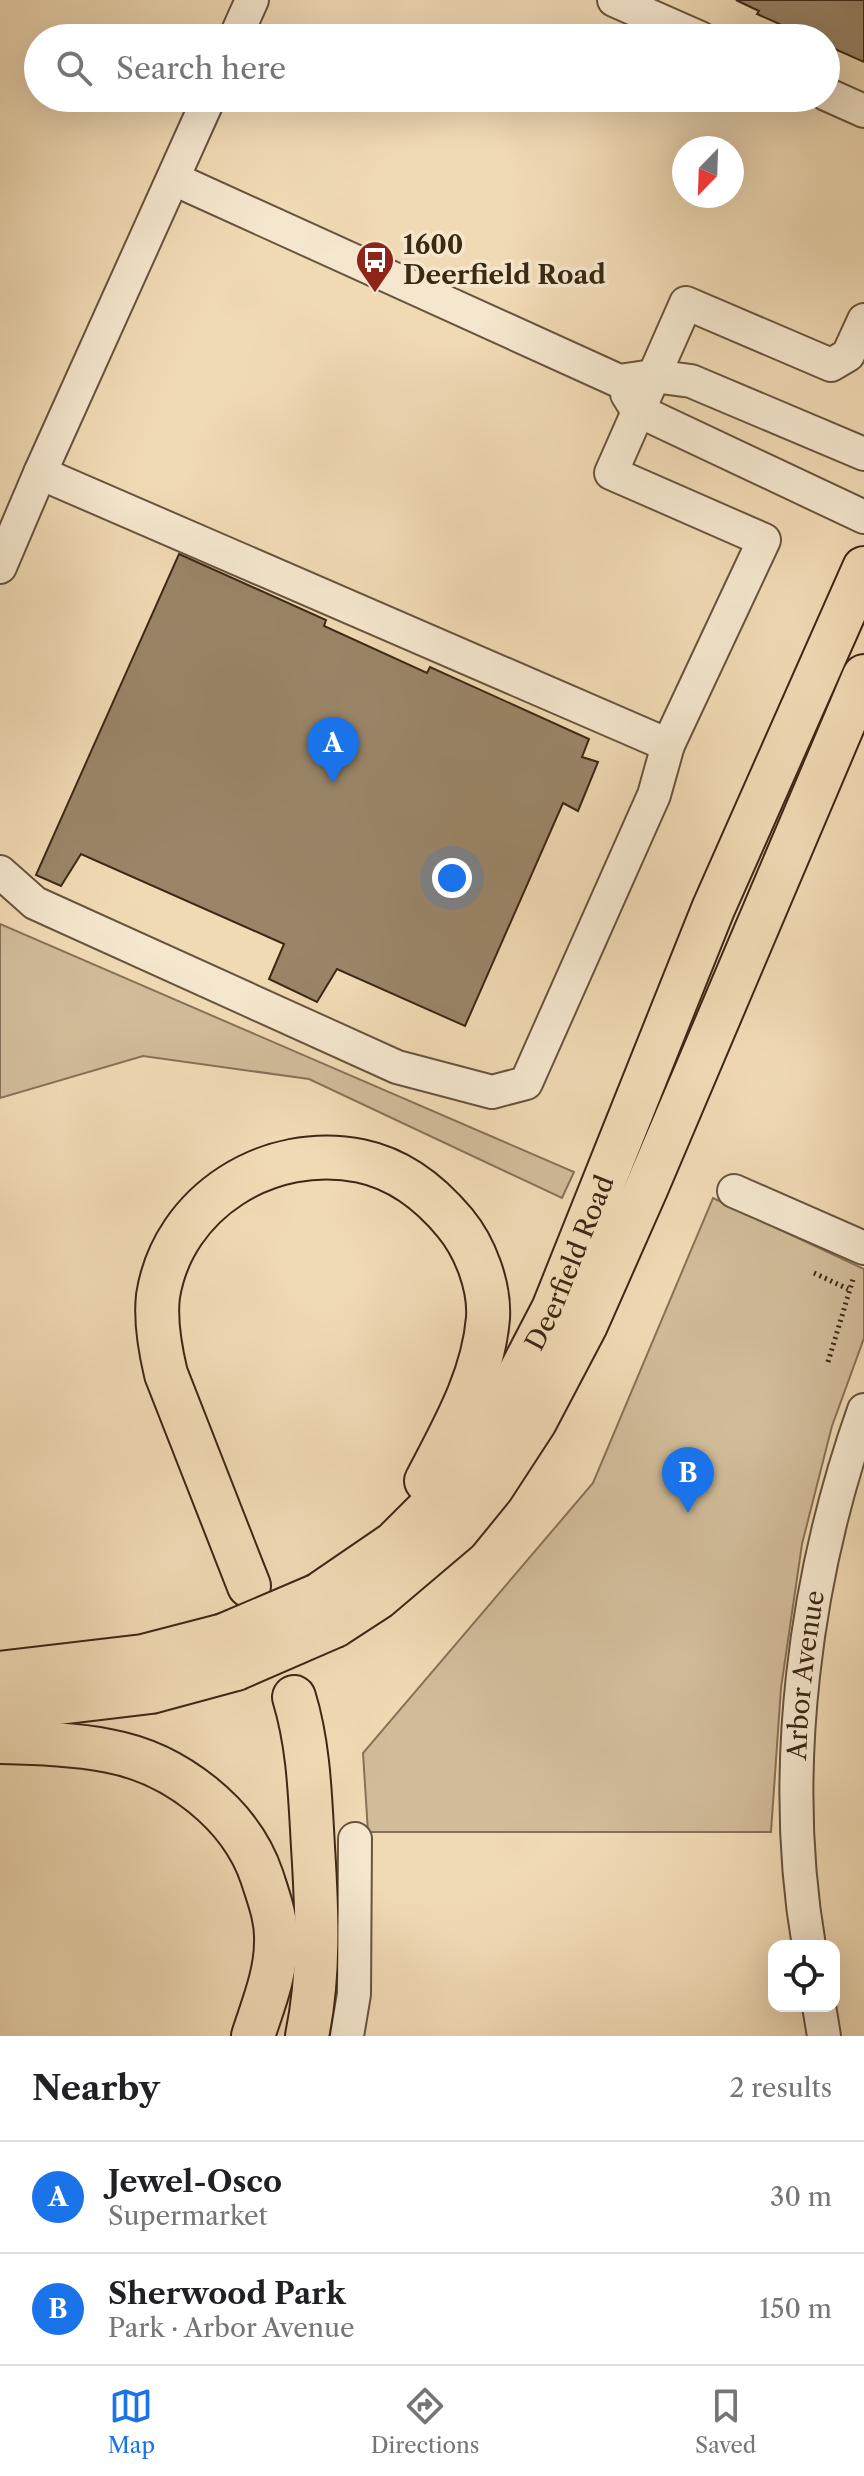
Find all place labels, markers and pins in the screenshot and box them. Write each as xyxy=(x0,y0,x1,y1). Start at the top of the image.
place label: 1600 Deerfield Road xyxy=(403,229,606,291)
bus stop icon: 1600 Deerfield Road xyxy=(354,239,396,294)
pin: A xyxy=(307,717,359,783)
pin: B xyxy=(662,1447,714,1513)

